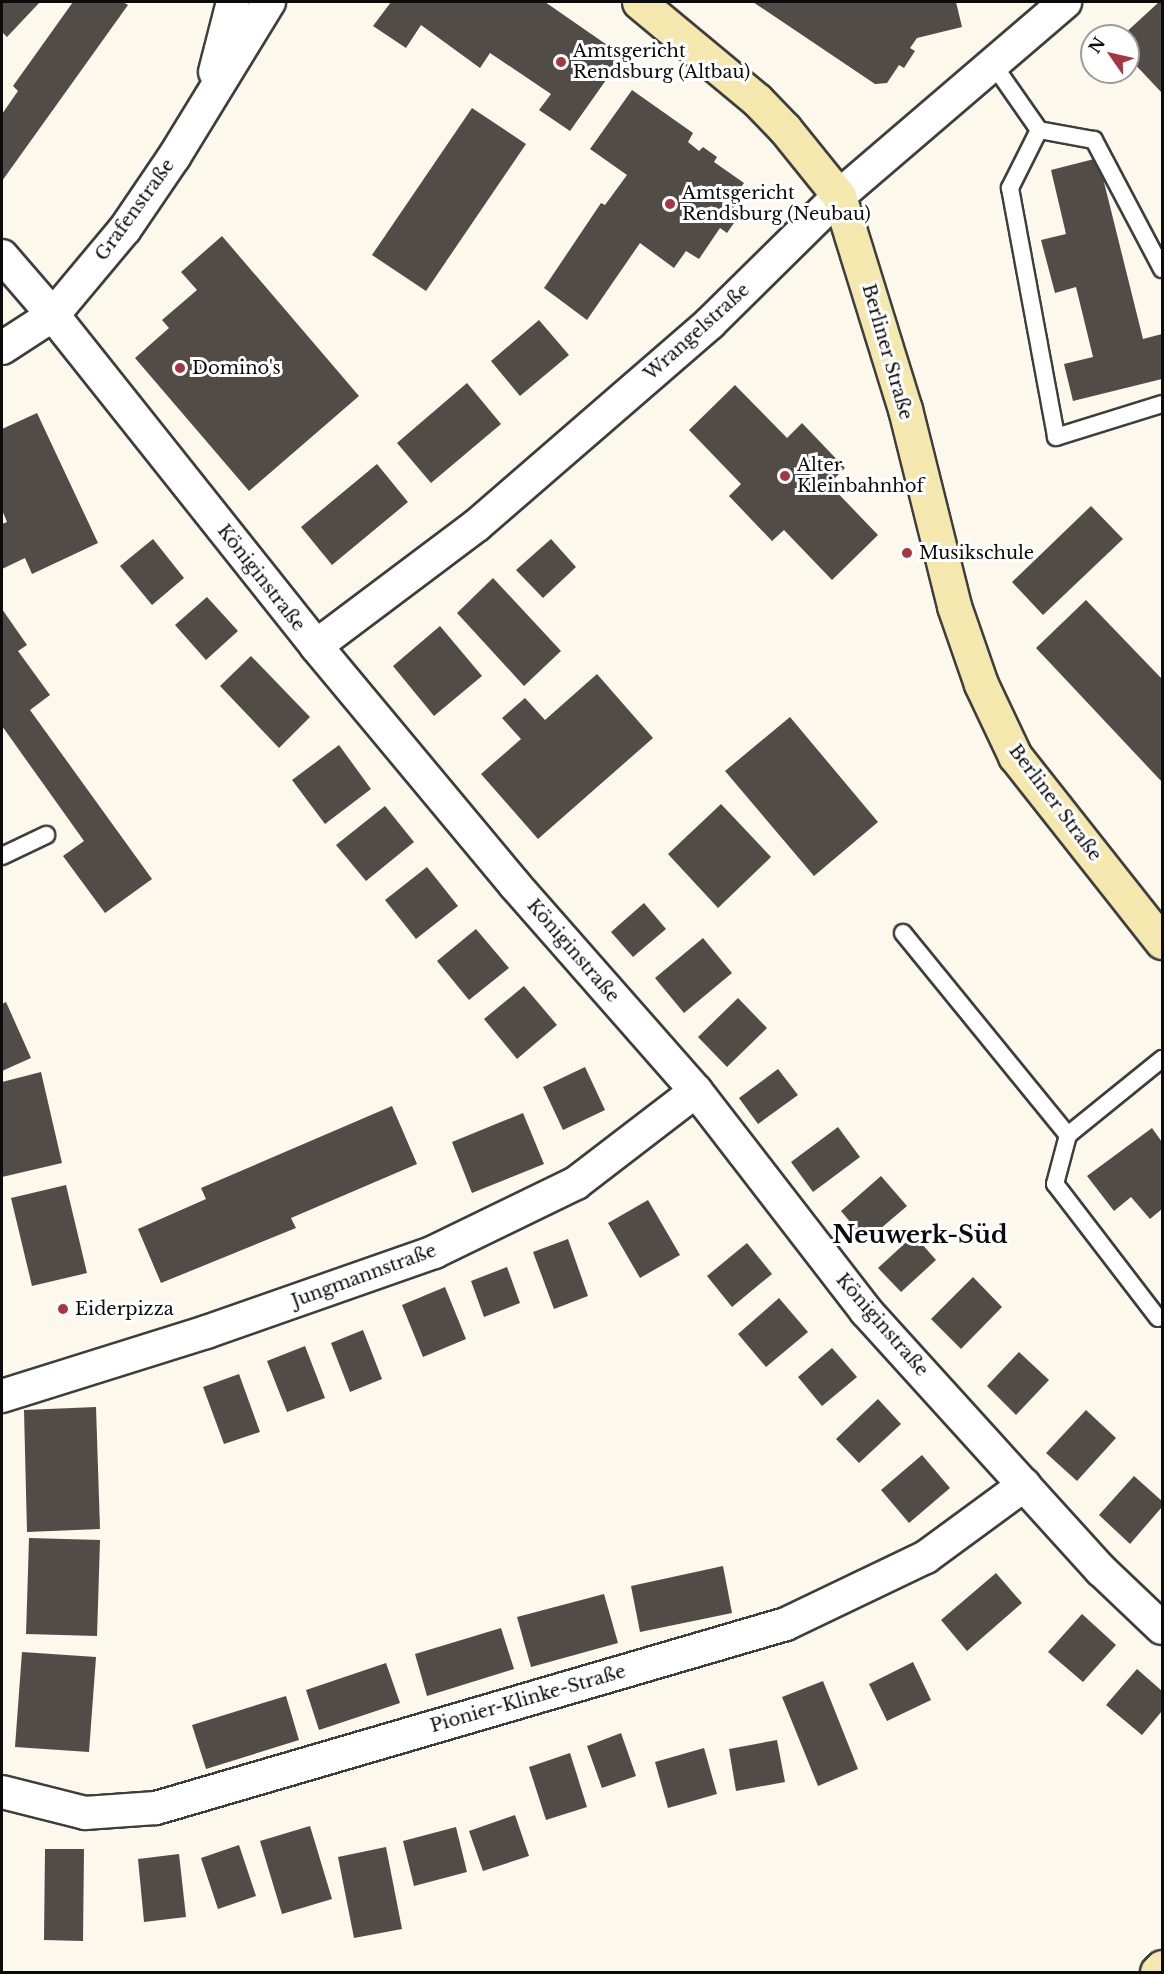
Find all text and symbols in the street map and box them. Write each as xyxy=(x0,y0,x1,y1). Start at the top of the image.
north arrow xyxy=(1080,24,1140,84)
text: N xyxy=(1084,33,1109,57)
place label: Amtsgericht Rendsburg (Altbau) xyxy=(573,41,750,84)
marker: Amtsgericht Rendsburg (Altbau) xyxy=(554,55,568,69)
street label: Grafenstraße xyxy=(91,155,179,265)
place label: Amtsgericht Rendsburg (Neubau) xyxy=(682,183,871,226)
marker: Amtsgericht Rendsburg (Neubau) xyxy=(663,197,677,211)
street label: Wrangelstraße xyxy=(640,279,754,385)
street label: Berliner Straße xyxy=(857,281,917,423)
place label: Domino's xyxy=(192,357,281,379)
marker: Domino's xyxy=(173,361,187,375)
place label: Alter Kleinbahnhof xyxy=(797,455,924,498)
marker: Alter Kleinbahnhof xyxy=(778,469,792,483)
street label: Königinstraße xyxy=(213,520,309,636)
place label: Musikschule xyxy=(919,542,1034,564)
marker: Musikschule xyxy=(900,546,914,560)
street label: Berliner Straße xyxy=(1004,740,1106,866)
street label: Königinstraße xyxy=(522,895,624,1007)
district label: Neuwerk-Süd xyxy=(832,1221,1008,1249)
street label: Jungmannstraße xyxy=(289,1240,439,1312)
street label: Königinstraße xyxy=(831,1269,933,1381)
place label: Eiderpizza xyxy=(75,1298,174,1320)
marker: Eiderpizza xyxy=(56,1302,70,1316)
street label: Pionier-Klinke-Straße xyxy=(428,1661,628,1737)

